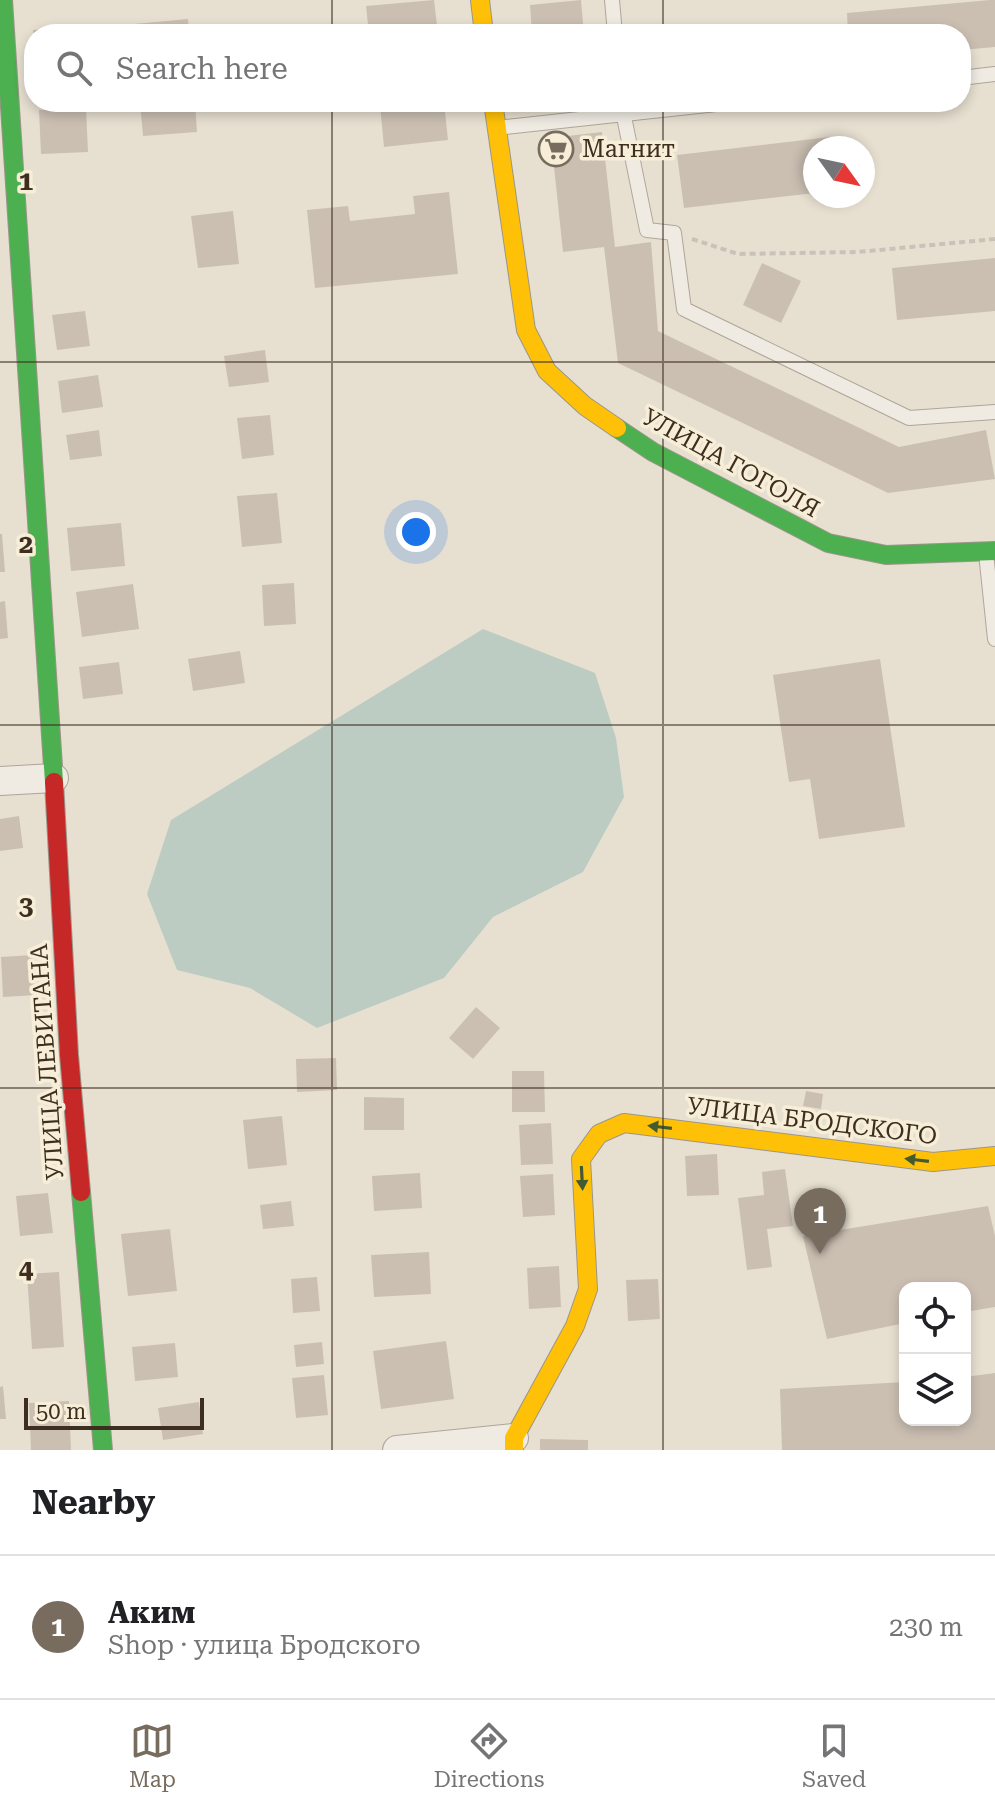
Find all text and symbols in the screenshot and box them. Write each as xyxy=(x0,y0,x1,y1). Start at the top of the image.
search box xyxy=(24,24,971,112)
icon: search xyxy=(52,46,96,90)
text: Search here xyxy=(116,51,288,86)
supermarket icon: Магнит xyxy=(537,130,575,168)
place label: Магнит xyxy=(582,135,675,163)
north arrow xyxy=(803,136,875,208)
text: 1 xyxy=(19,166,33,196)
street label: УЛИЦА ГОГОЛЯ xyxy=(638,403,824,523)
your location xyxy=(396,512,436,552)
text: 2 xyxy=(19,529,33,559)
text: 3 xyxy=(19,891,33,921)
street label: УЛИЦА ЛЕВИТАНА xyxy=(25,943,69,1181)
street label: УЛИЦА БРОДСКОГО xyxy=(685,1092,939,1150)
one-way arrow xyxy=(647,1120,672,1133)
one-way arrow xyxy=(905,1153,930,1166)
one-way arrow xyxy=(576,1166,589,1191)
pin: 1 xyxy=(794,1188,846,1254)
text: 4 xyxy=(19,1254,34,1284)
map controls xyxy=(899,1282,971,1426)
button: locate xyxy=(899,1282,971,1354)
button: layers xyxy=(899,1354,971,1426)
scale bar xyxy=(24,1394,204,1430)
text: 50 m xyxy=(36,1399,86,1424)
text: Nearby xyxy=(32,1482,155,1522)
text: Аким xyxy=(108,1595,195,1630)
text: 1 xyxy=(51,1612,65,1642)
text: 230 m xyxy=(889,1612,963,1642)
text: Shop · улица Бродского xyxy=(108,1630,421,1660)
tab: Map xyxy=(129,1719,176,1792)
tab: Directions xyxy=(434,1719,545,1792)
tab: Saved xyxy=(802,1719,866,1792)

